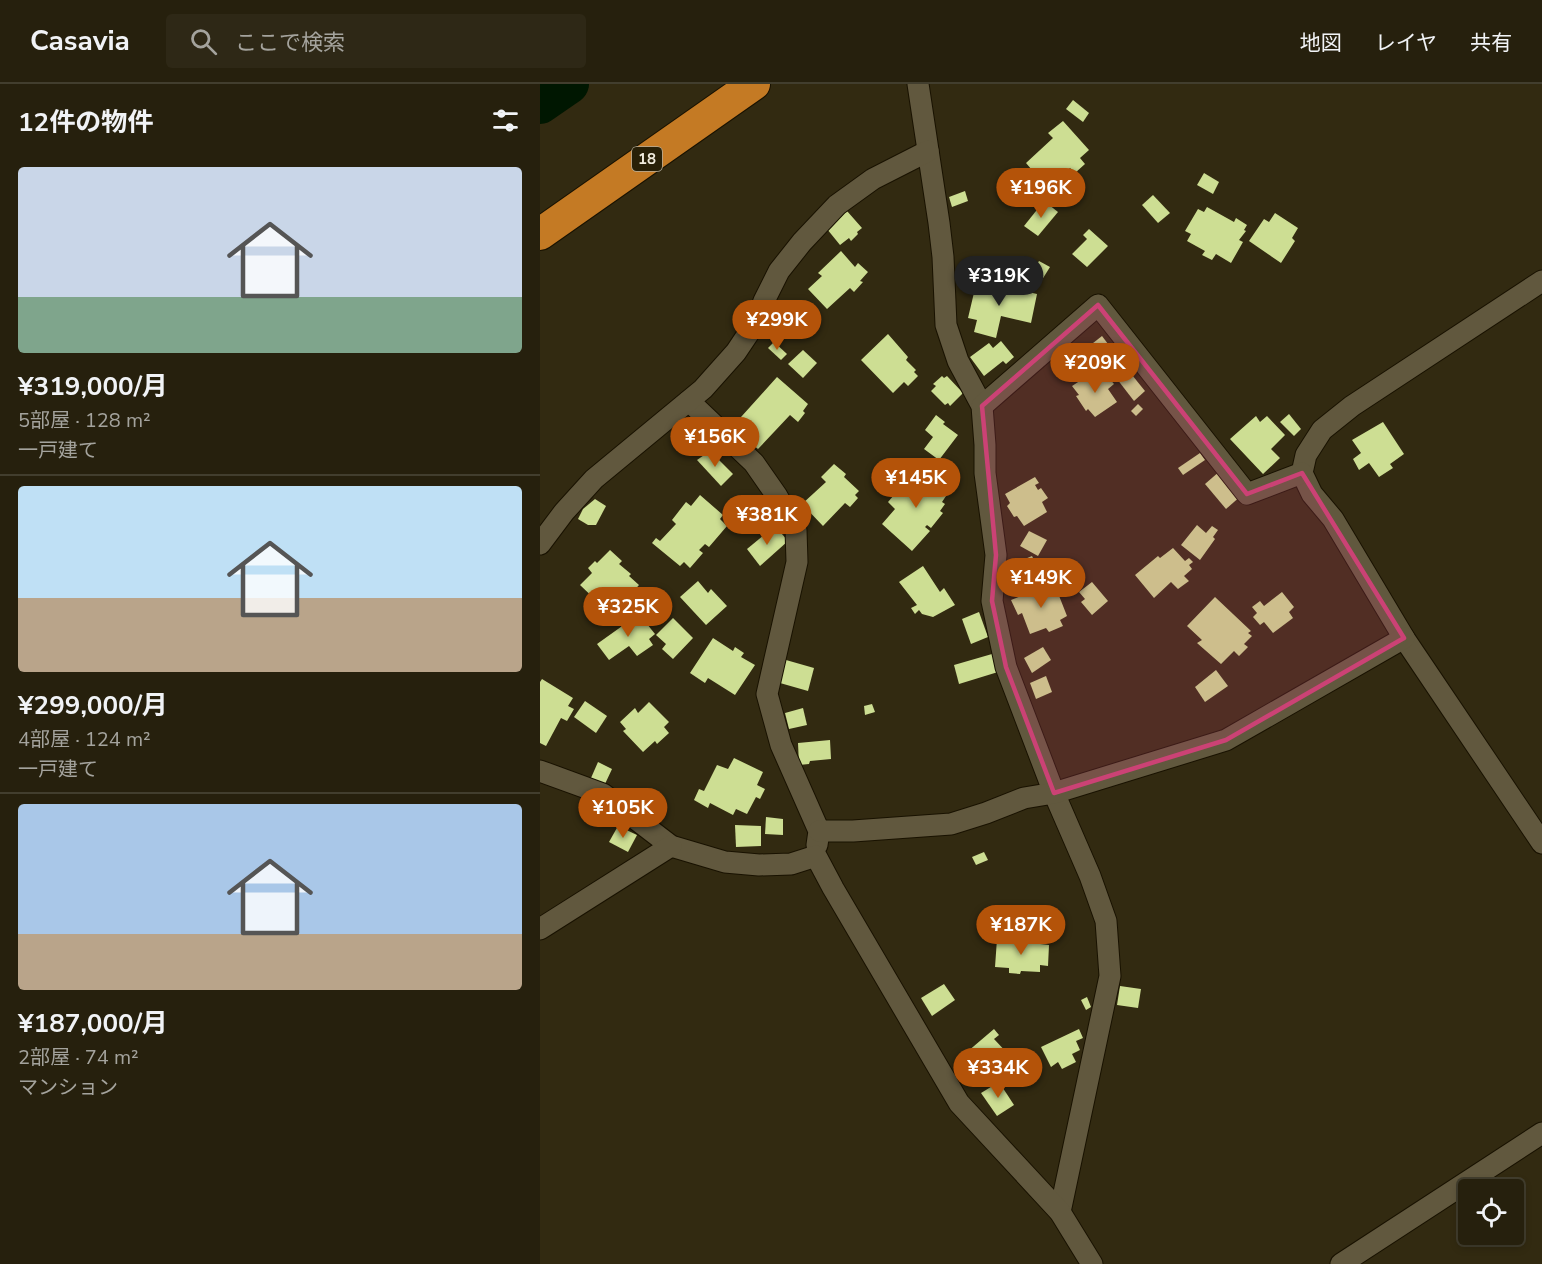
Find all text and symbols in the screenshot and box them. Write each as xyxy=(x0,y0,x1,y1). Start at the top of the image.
search box xyxy=(166,14,586,68)
text: Casavia xyxy=(30,22,130,60)
icon: search xyxy=(187,25,220,58)
text: ここで検索 xyxy=(235,28,345,58)
text: 地図 xyxy=(1300,29,1342,57)
text: レイヤ xyxy=(1375,29,1437,57)
text: 共有 xyxy=(1470,29,1512,57)
icon: filters xyxy=(489,104,522,137)
text: 12件の物件 xyxy=(18,105,153,140)
road number: 18 xyxy=(632,147,662,171)
pin: ¥196K xyxy=(999,168,1083,219)
text: ¥196K xyxy=(1010,174,1072,201)
icon: home xyxy=(216,206,324,314)
pin: ¥319K xyxy=(957,256,1041,307)
text: ¥319K xyxy=(968,262,1030,289)
pin: ¥299K xyxy=(735,300,819,351)
text: ¥299K xyxy=(746,306,808,333)
pin: ¥209K xyxy=(1053,343,1137,394)
text: ¥209K xyxy=(1064,349,1126,376)
text: ¥319,000/月 xyxy=(18,369,168,404)
text: 5部屋 · 128 m² xyxy=(18,407,151,434)
pin: ¥156K xyxy=(673,417,757,468)
text: ¥156K xyxy=(684,423,746,450)
text: 一戸建て xyxy=(18,437,98,464)
pin: ¥145K xyxy=(874,458,958,509)
text: ¥145K xyxy=(885,464,947,491)
pin: ¥381K xyxy=(725,495,809,546)
text: ¥381K xyxy=(736,501,798,528)
icon: home xyxy=(216,525,324,633)
pin: ¥149K xyxy=(999,558,1083,609)
text: ¥149K xyxy=(1010,564,1072,591)
pin: ¥325K xyxy=(586,587,670,638)
text: ¥325K xyxy=(597,593,659,620)
text: ¥299,000/月 xyxy=(18,688,168,723)
text: 4部屋 · 124 m² xyxy=(18,726,151,753)
text: 一戸建て xyxy=(18,756,98,783)
pin: ¥105K xyxy=(581,788,665,839)
text: ¥105K xyxy=(592,794,654,821)
icon: home xyxy=(216,843,324,951)
pin: ¥187K xyxy=(979,905,1063,956)
text: ¥187K xyxy=(990,911,1052,938)
text: ¥187,000/月 xyxy=(18,1006,168,1041)
text: 2部屋 · 74 m² xyxy=(18,1044,139,1071)
pin: ¥334K xyxy=(956,1048,1040,1099)
text: ¥334K xyxy=(967,1054,1029,1081)
text: マンション xyxy=(18,1074,118,1101)
map controls xyxy=(1458,1179,1524,1245)
button: locate xyxy=(1458,1179,1524,1245)

